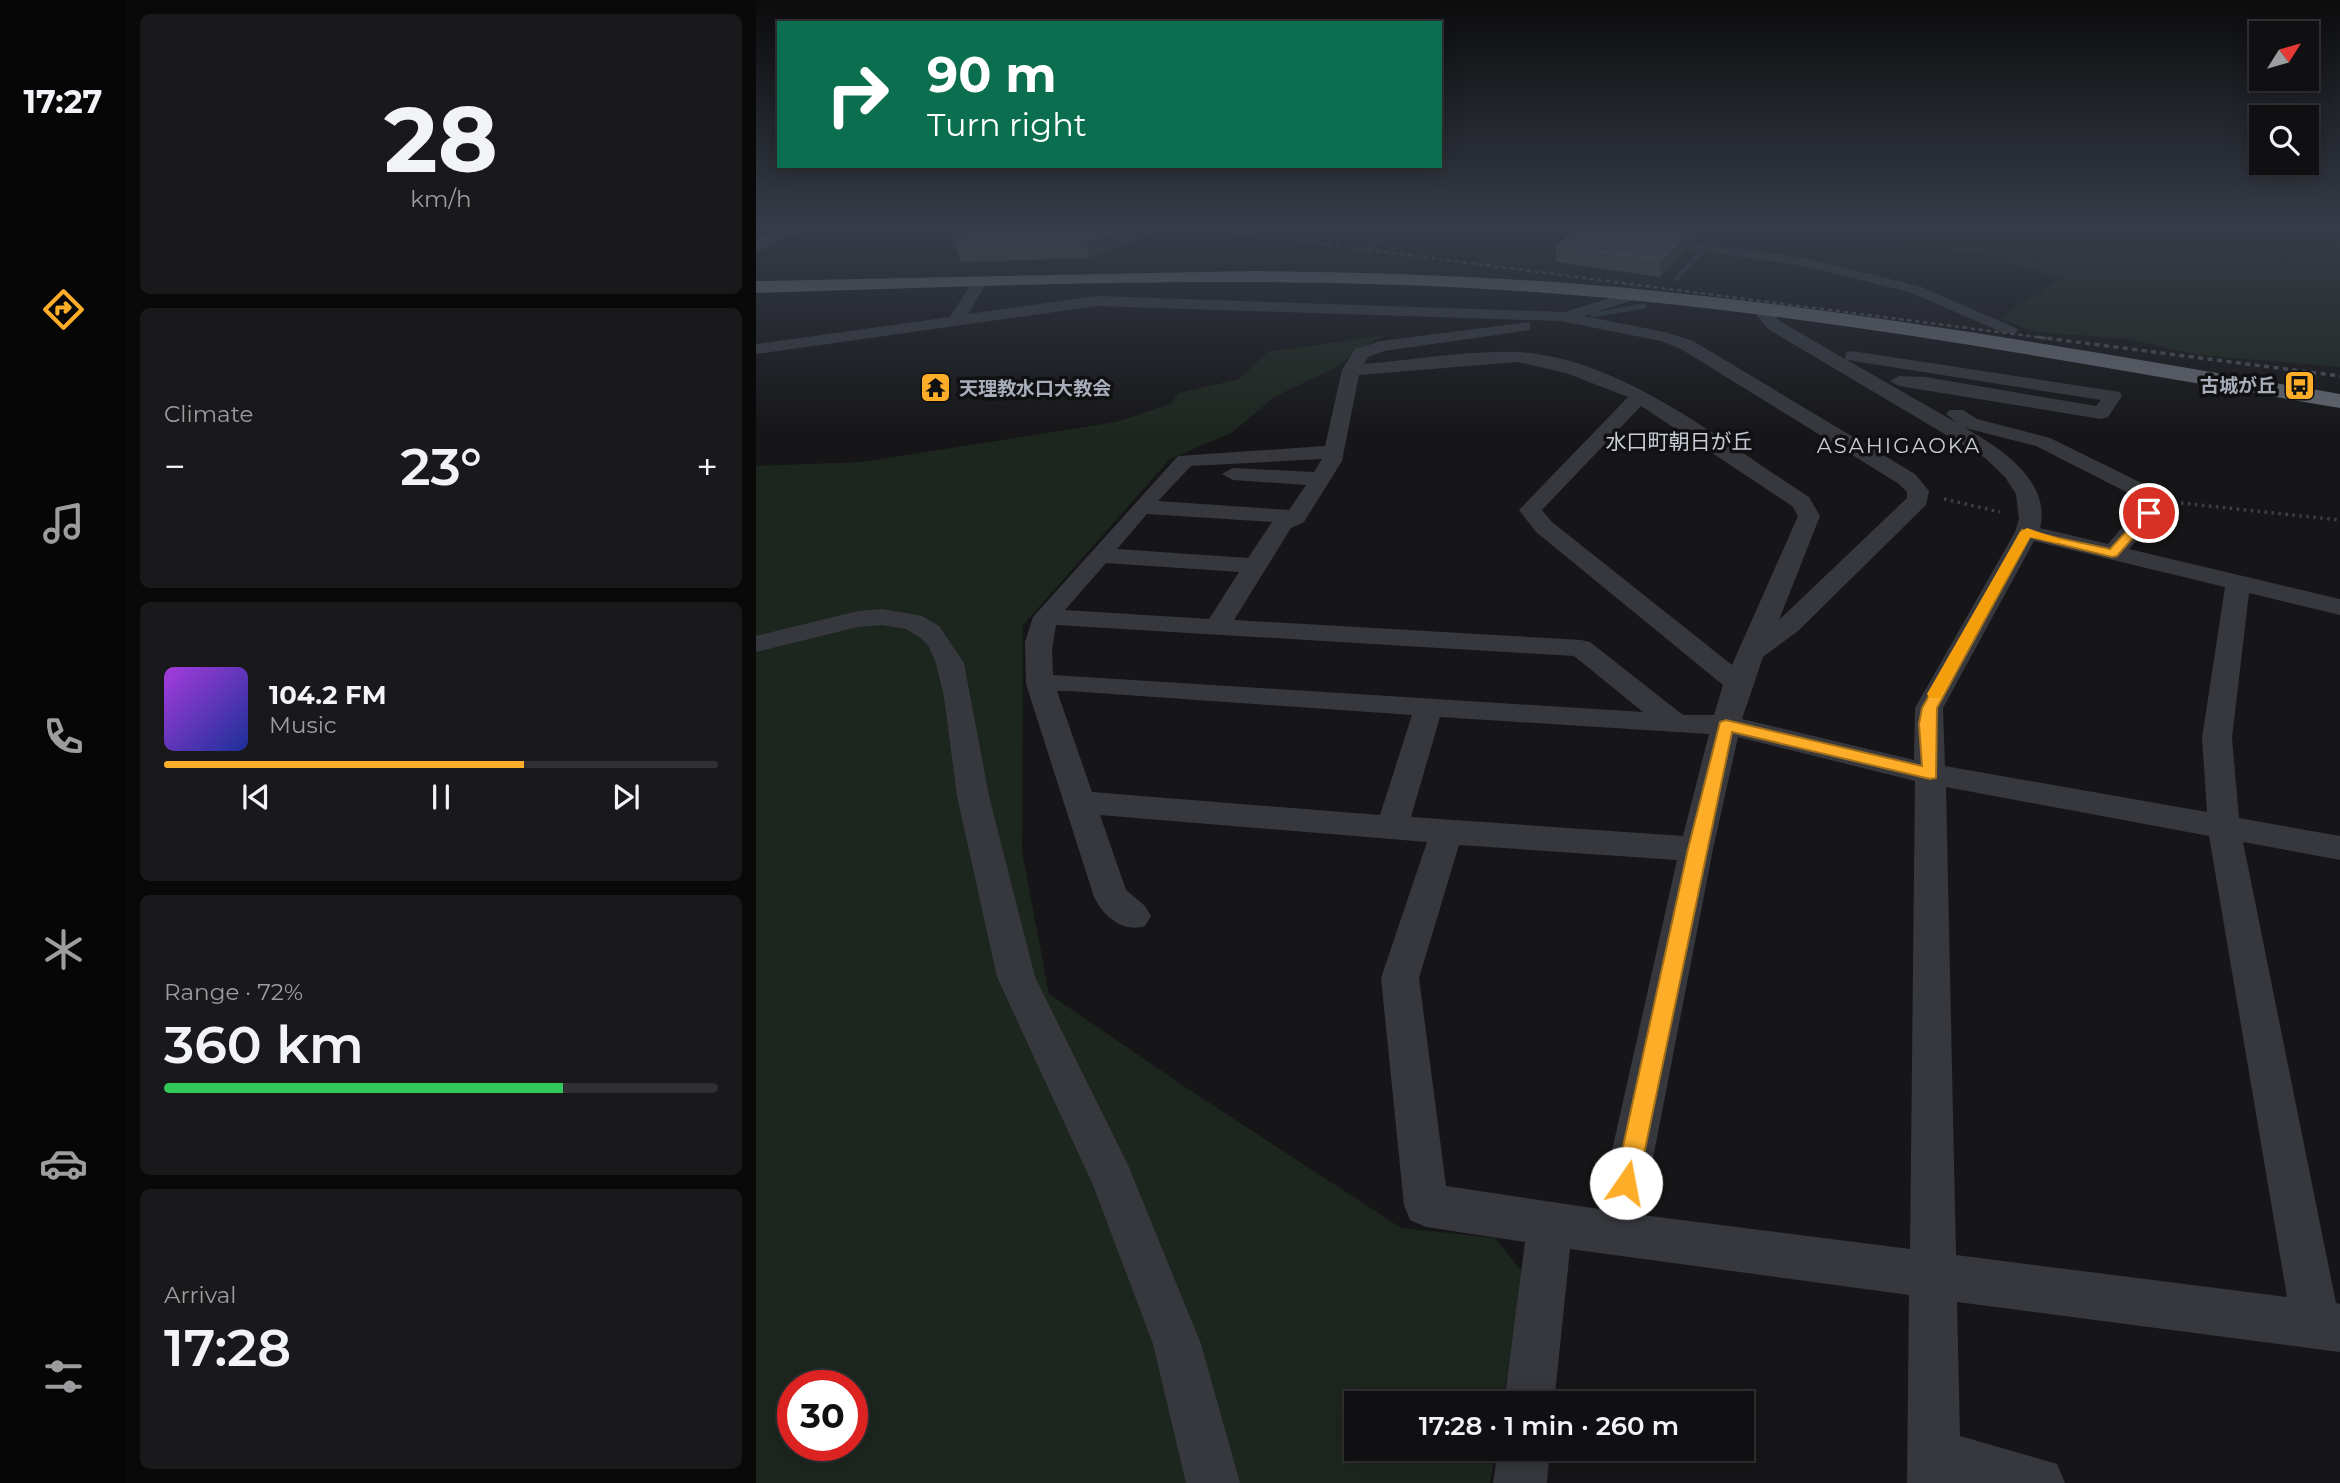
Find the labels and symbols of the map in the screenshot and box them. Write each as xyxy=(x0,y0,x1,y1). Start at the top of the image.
north arrow xyxy=(2249,21,2319,91)
bus stop icon: 古城が丘 xyxy=(2282,368,2316,402)
temple icon: 天理教水口大教会 xyxy=(919,371,953,405)
place label: 古城が丘 xyxy=(2200,374,2276,397)
place label: 天理教水口大教会 xyxy=(959,377,1111,400)
district label: 水口町朝日が丘 xyxy=(1606,429,1753,454)
district label: ASAHIGAOKA xyxy=(1817,433,1981,458)
pin xyxy=(2119,483,2179,543)
position arrow xyxy=(1589,1146,1663,1220)
speed limit sign: 30 xyxy=(777,1370,868,1461)

